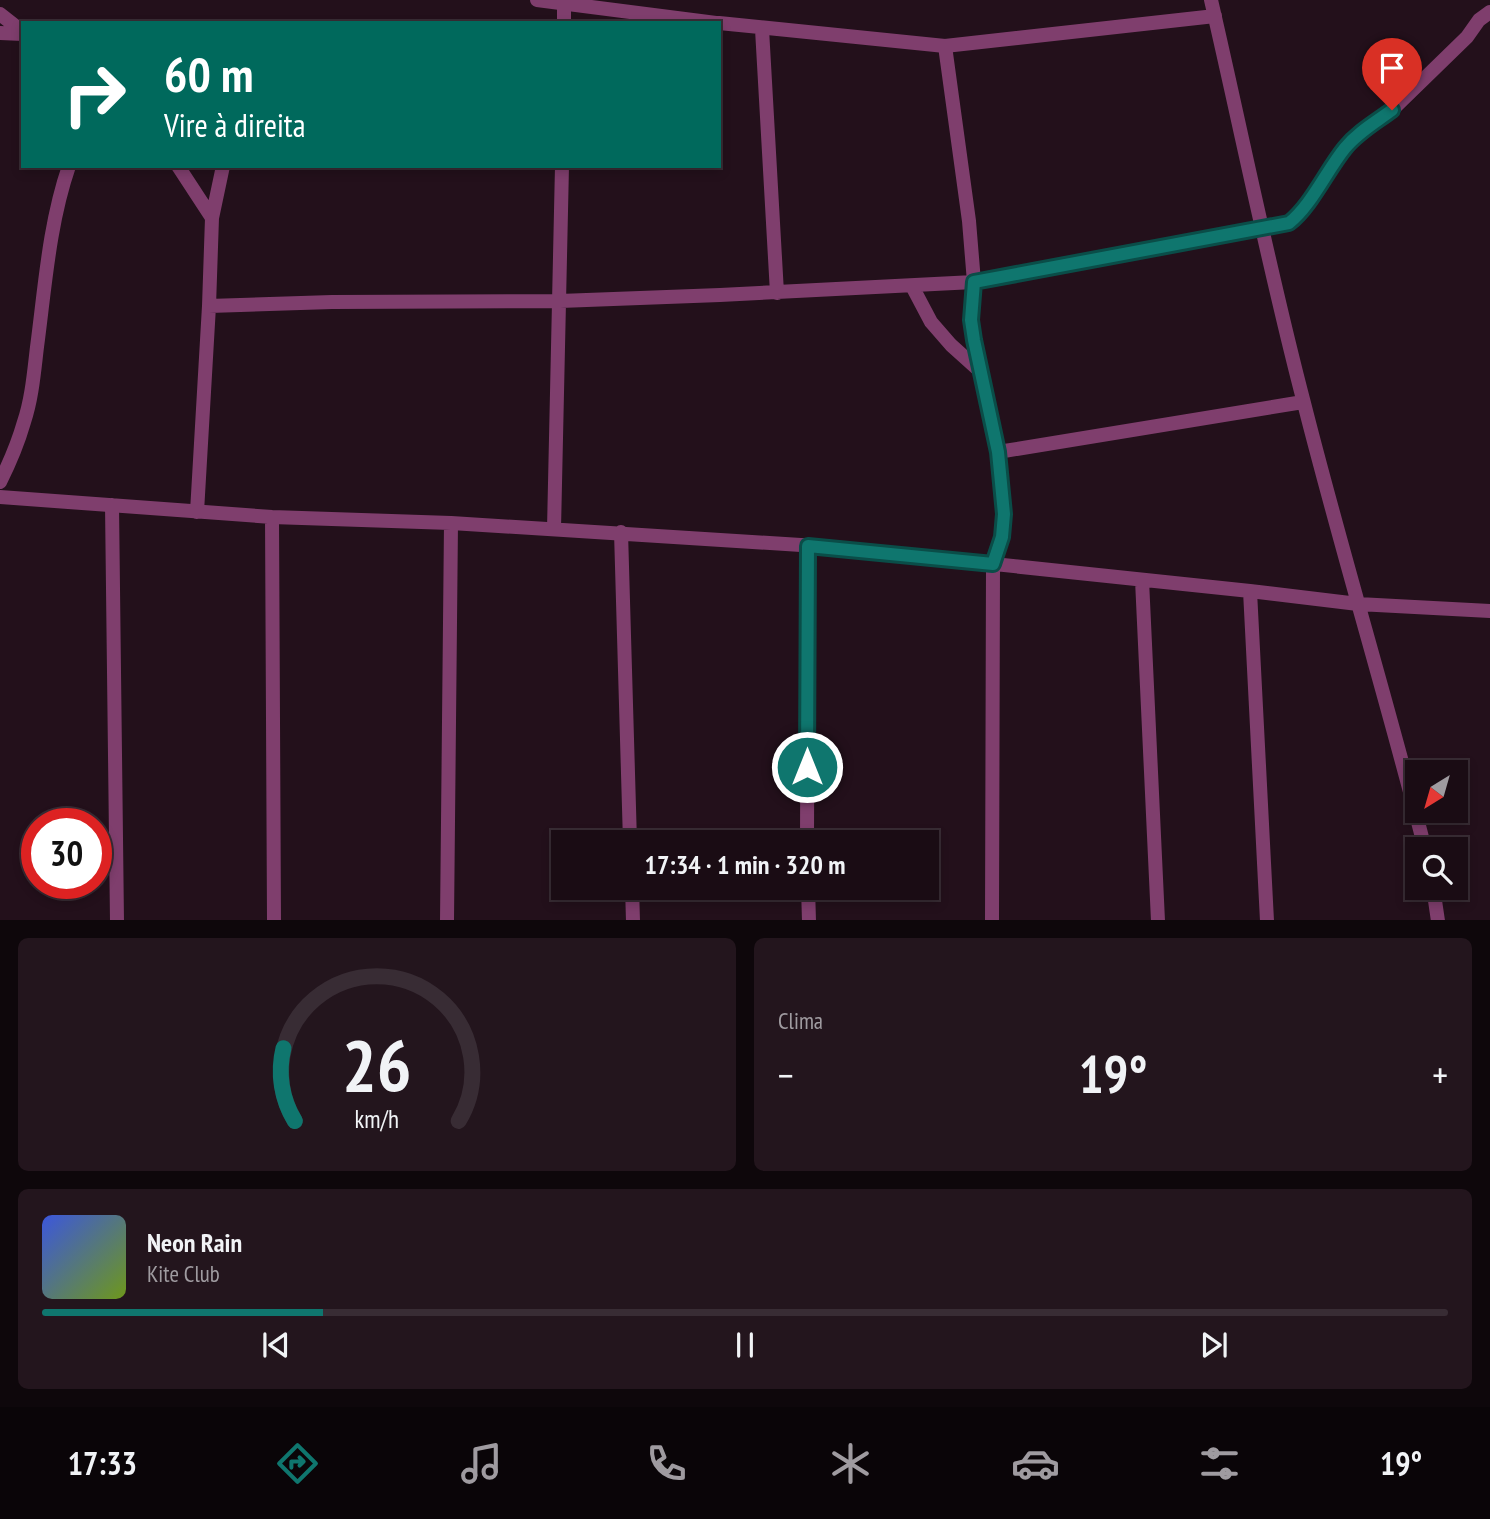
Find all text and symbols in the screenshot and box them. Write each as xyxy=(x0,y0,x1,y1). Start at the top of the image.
pin xyxy=(1362,38,1422,110)
text: 60 m xyxy=(164,42,253,106)
icon: right xyxy=(49,49,140,140)
icon: arrive xyxy=(1373,49,1411,87)
text: Vire à direita xyxy=(164,104,305,146)
position arrow xyxy=(770,730,844,804)
north arrow xyxy=(1405,760,1468,822)
map controls xyxy=(1405,760,1468,900)
speed limit sign: 30 xyxy=(21,808,112,899)
button: search xyxy=(1405,837,1468,900)
text: 17:34 · 1 min · 320 m xyxy=(645,848,845,881)
text: Clima xyxy=(778,1006,823,1035)
text: 26 xyxy=(342,1017,412,1111)
text: 19° xyxy=(1079,1040,1147,1107)
text: − xyxy=(778,1050,794,1099)
text: + xyxy=(1432,1050,1448,1099)
text: km/h xyxy=(355,1102,399,1134)
text: Neon Rain xyxy=(147,1226,242,1259)
text: Kite Club xyxy=(147,1259,220,1288)
icon: previous xyxy=(257,1326,295,1364)
icon: pause xyxy=(726,1326,764,1364)
icon: next xyxy=(1195,1326,1233,1364)
icon: directions xyxy=(273,1439,322,1488)
icon: music xyxy=(457,1439,506,1488)
icon: phone xyxy=(642,1439,691,1488)
icon: climate xyxy=(826,1439,875,1488)
icon: car xyxy=(1011,1439,1060,1488)
icon: filters xyxy=(1195,1439,1244,1488)
text: 17:33 xyxy=(68,1442,137,1484)
text: 19° xyxy=(1380,1442,1422,1484)

